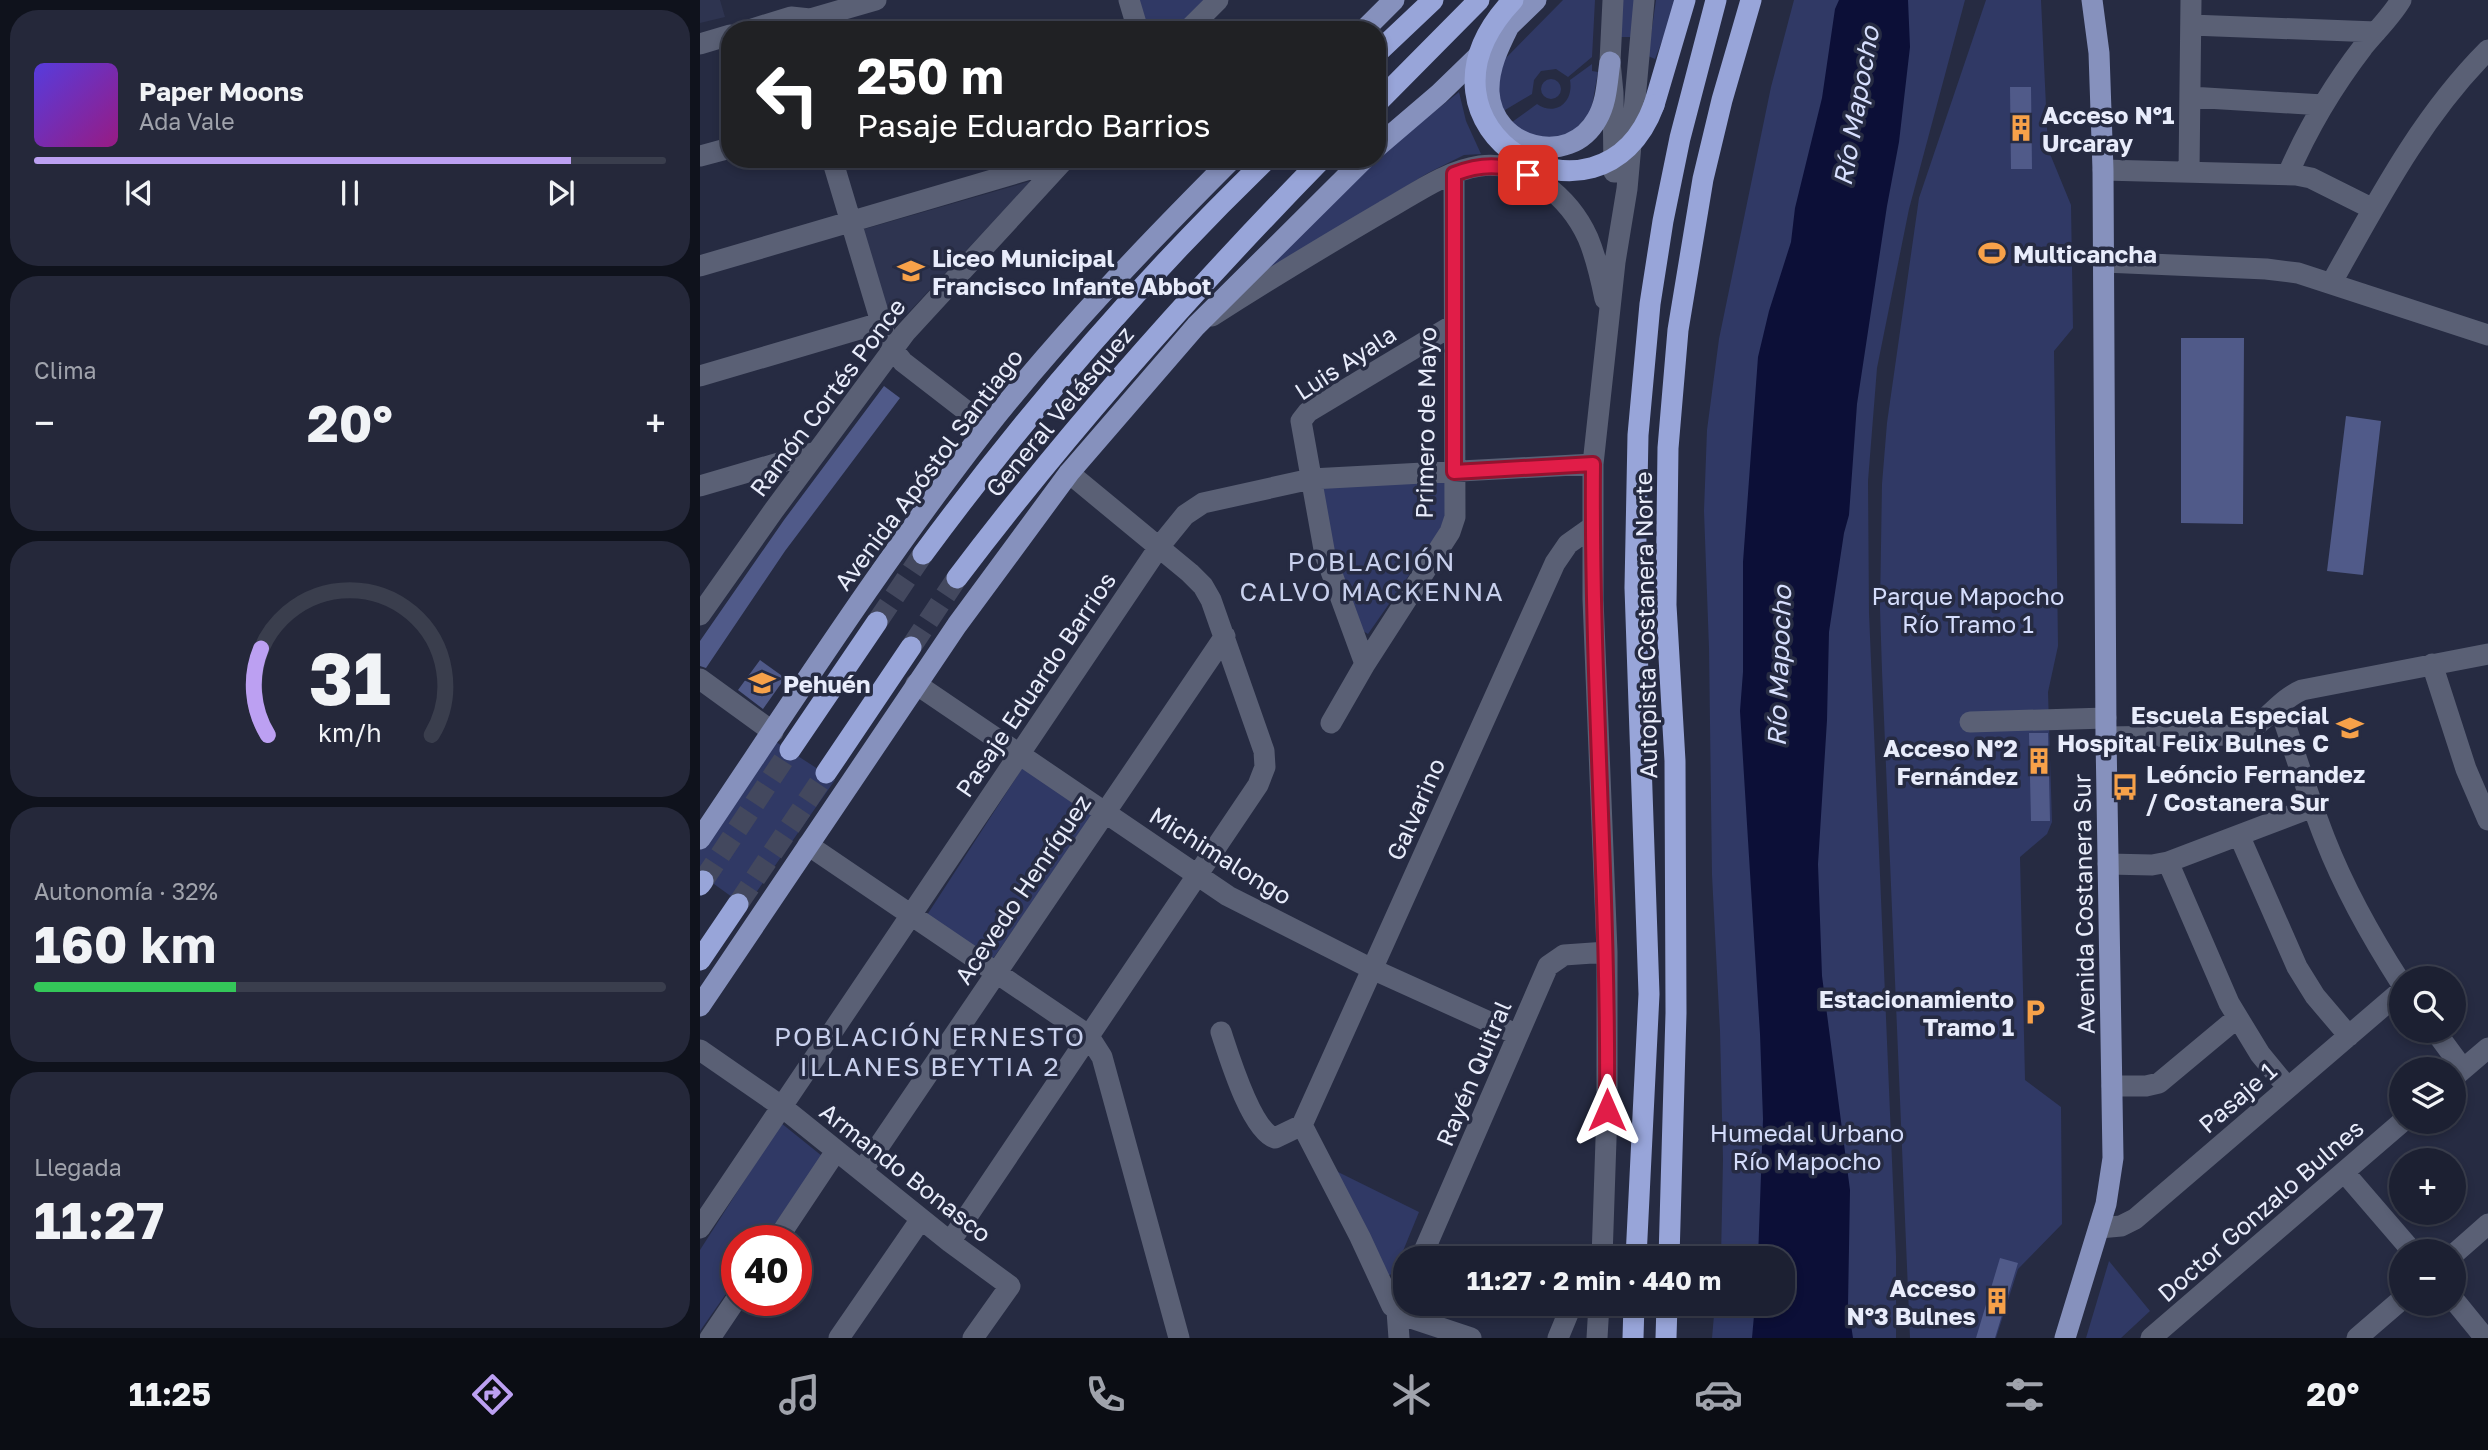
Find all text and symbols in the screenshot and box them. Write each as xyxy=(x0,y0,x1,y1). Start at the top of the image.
water label: Río Mapocho xyxy=(1827,23,1885,188)
text: 250 m xyxy=(857,46,1004,105)
icon: left xyxy=(742,49,833,140)
text: Paper Moons xyxy=(139,76,304,107)
place label: Acceso N°1 Urcaray xyxy=(2042,100,2174,157)
text: Pasaje Eduardo Barrios xyxy=(857,106,1210,144)
text: Ada Vale xyxy=(139,107,235,135)
building icon: Acceso N°1 Urcaray xyxy=(2006,113,2036,143)
pin xyxy=(1498,145,1558,205)
icon: arrive xyxy=(1509,156,1547,194)
icon: previous xyxy=(120,174,158,212)
icon: pause xyxy=(331,174,369,212)
icon: next xyxy=(542,174,580,212)
sports icon: Multicancha xyxy=(1977,238,2007,268)
place label: Multicancha xyxy=(2013,239,2157,268)
place label: Liceo Municipal Francisco Infante Abbot xyxy=(932,243,1211,300)
school or university icon: Liceo Municipal Francisco Infante Abbot xyxy=(896,256,926,286)
street label: Ramón Cortés Ponce xyxy=(743,292,911,502)
street label: Luis Ayala xyxy=(1289,319,1401,405)
street label: General Velásquez xyxy=(979,320,1139,502)
street label: Primero de Mayo xyxy=(1409,327,1441,519)
street label: Avenida Apóstol Santiago xyxy=(828,343,1028,595)
text: Clima xyxy=(34,356,97,384)
text: 20° xyxy=(307,391,393,453)
text: − xyxy=(34,400,55,445)
text: + xyxy=(645,400,666,445)
street label: Autopista Costanera Norte xyxy=(1628,471,1662,779)
district label: POBLACIÓN CALVO MACKENNA xyxy=(1239,546,1505,607)
street label: Pasaje Eduardo Barrios xyxy=(949,566,1121,802)
park label: Parque Mapocho Río Tramo 1 xyxy=(1872,581,2064,638)
water label: Río Mapocho xyxy=(1761,584,1797,747)
text: 31 xyxy=(309,634,391,721)
school or university icon: Pehuén xyxy=(747,668,777,698)
place label: Pehuén xyxy=(783,669,871,698)
place label: Escuela Especial Hospital Felix Bulnes C xyxy=(2057,700,2329,757)
school or university icon: Escuela Especial Hospital Felix Bulnes C xyxy=(2335,713,2365,743)
text: km/h xyxy=(318,717,382,748)
place label: Acceso N°2 Fernández xyxy=(1883,733,2018,790)
building icon: Acceso N°2 Fernández xyxy=(2024,746,2054,776)
street label: Galvarino xyxy=(1380,753,1450,865)
place label: Leóncio Fernandez / Costanera Sur xyxy=(2146,759,2365,816)
bus stop icon: Leóncio Fernandez / Costanera Sur xyxy=(2110,772,2140,802)
street label: Avenida Costanera Sur xyxy=(2066,774,2100,1034)
street label: Acevedo Henríquez xyxy=(948,789,1096,989)
street label: Michimalongo xyxy=(1145,800,1297,910)
text: Autonomía · 32% xyxy=(34,877,218,905)
text: 160 km xyxy=(34,912,216,974)
map controls xyxy=(2389,966,2466,1316)
button: search xyxy=(2389,966,2466,1043)
place label: Estacionamiento Tramo 1 xyxy=(1819,984,2014,1041)
street label: Rayén Quitral xyxy=(1429,996,1517,1150)
parking icon: Estacionamiento Tramo 1 xyxy=(2020,997,2050,1027)
district label: POBLACIÓN ERNESTO ILLANES BEYTIA 2 xyxy=(774,1021,1086,1082)
street label: Pasaje 1 xyxy=(2192,1055,2282,1139)
button: layers xyxy=(2389,1057,2466,1134)
position arrow xyxy=(1570,1073,1644,1147)
street label: Armando Bonasco xyxy=(815,1096,997,1248)
street label: Doctor Gonzalo Bulnes xyxy=(2151,1113,2369,1307)
park label: Humedal Urbano Río Mapocho xyxy=(1710,1118,1904,1175)
button: + xyxy=(2389,1148,2466,1225)
text: Llegada xyxy=(34,1153,122,1181)
text: 11:27 xyxy=(34,1188,164,1250)
speed limit sign: 40 xyxy=(721,1225,812,1316)
button: − xyxy=(2389,1239,2466,1316)
text: 11:27 · 2 min · 440 m xyxy=(1467,1265,1721,1296)
place label: Acceso N°3 Bulnes xyxy=(1846,1273,1976,1330)
building icon: Acceso N°3 Bulnes xyxy=(1982,1286,2012,1316)
icon: directions xyxy=(468,1370,517,1419)
icon: music xyxy=(775,1370,824,1419)
icon: phone xyxy=(1081,1370,1130,1419)
icon: climate xyxy=(1387,1370,1436,1419)
icon: car xyxy=(1694,1370,1743,1419)
icon: filters xyxy=(2000,1370,2049,1419)
text: 11:25 xyxy=(129,1375,211,1413)
text: 20° xyxy=(2306,1375,2359,1413)

